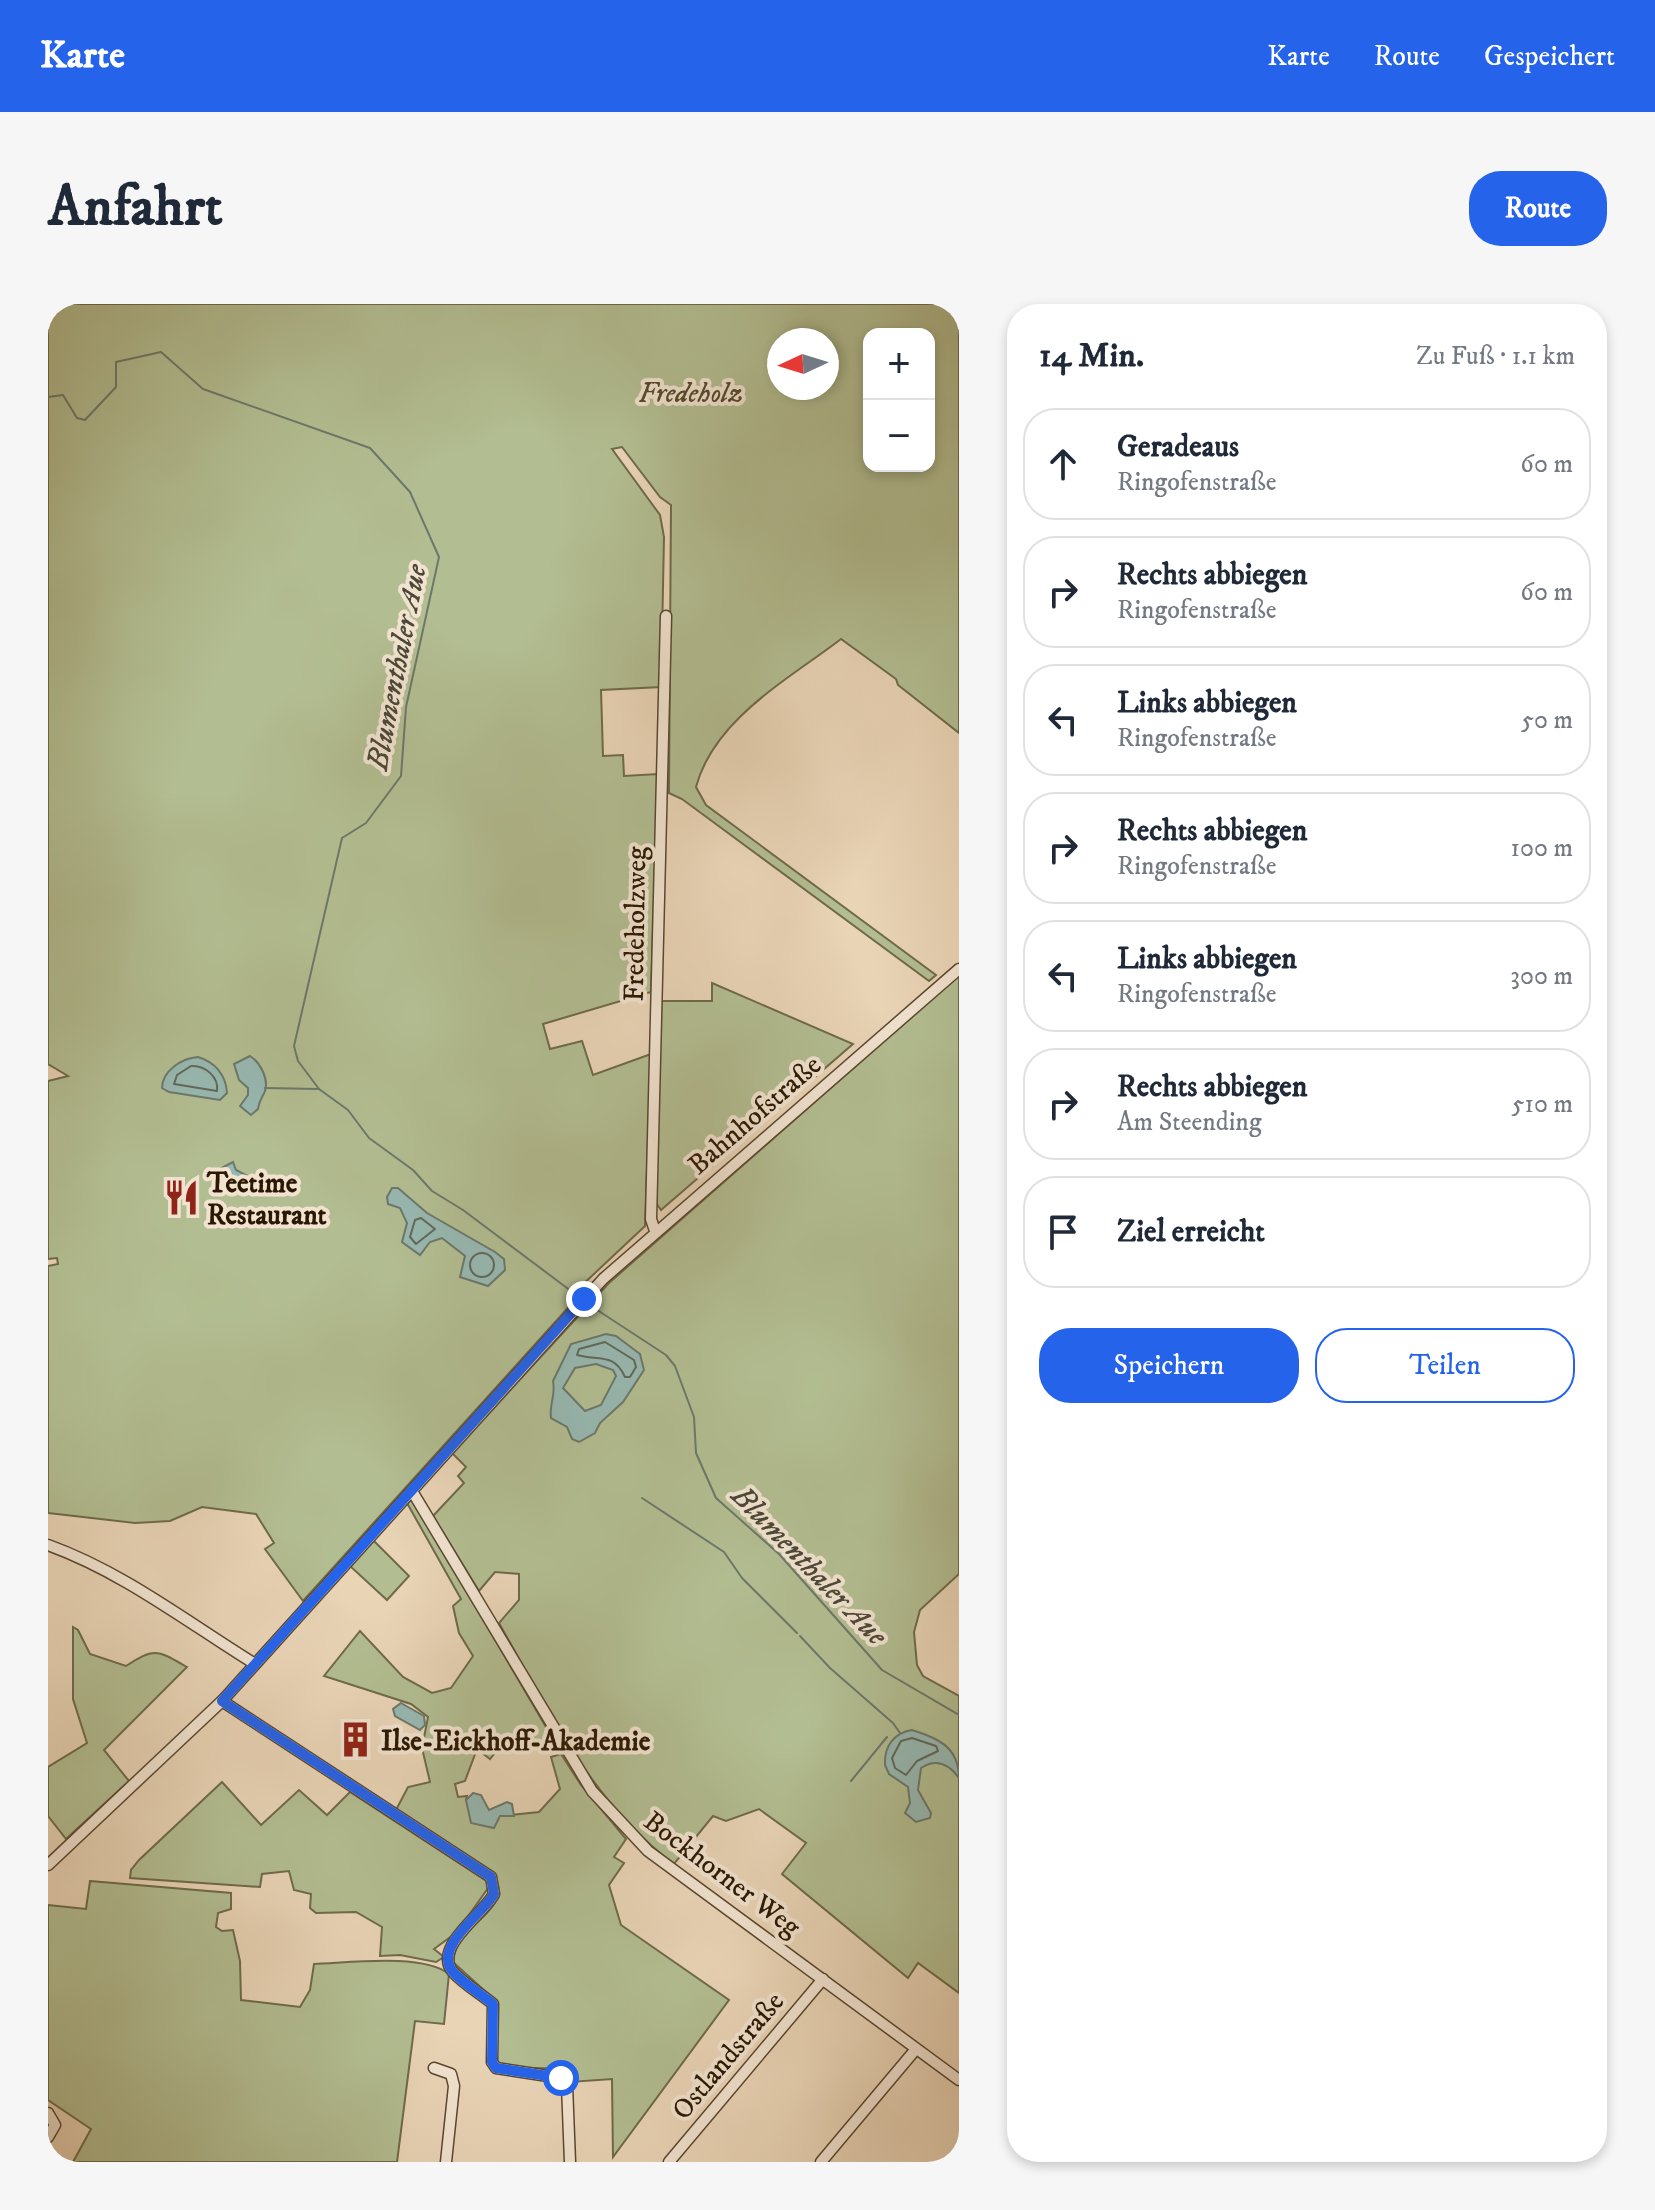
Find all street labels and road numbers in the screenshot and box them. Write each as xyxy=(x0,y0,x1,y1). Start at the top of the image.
street label: Fredeholzweg xyxy=(617,846,654,1002)
street label: Bahnhofstraße xyxy=(681,1048,829,1183)
street label: Bockhorner Weg xyxy=(637,1804,808,1945)
street label: Ostlandstraße xyxy=(665,1985,792,2127)

